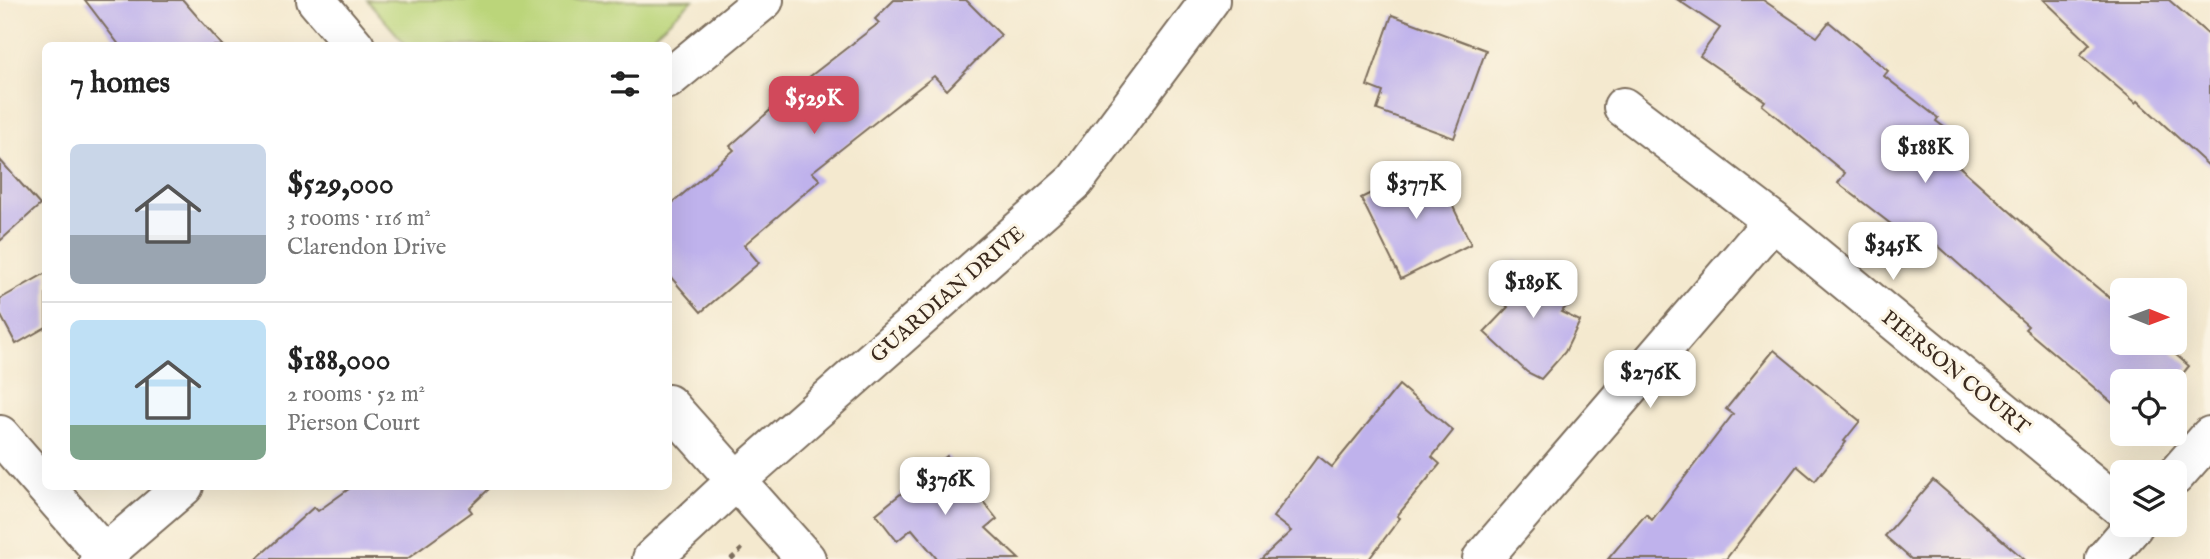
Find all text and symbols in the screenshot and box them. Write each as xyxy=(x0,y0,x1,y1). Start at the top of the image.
text: 7 homes xyxy=(70,65,170,103)
icon: filters xyxy=(606,65,644,103)
pin: $529K xyxy=(765,76,863,136)
text: $529K xyxy=(785,84,843,113)
pin: $188K xyxy=(1876,125,1974,185)
text: $188K xyxy=(1897,133,1953,162)
pin: $377K xyxy=(1367,162,1465,221)
text: $529,000 xyxy=(287,166,394,204)
text: $377K xyxy=(1386,169,1446,198)
icon: home xyxy=(126,172,210,256)
text: 3 rooms · 116 m² xyxy=(287,204,431,233)
street label: GUARDIAN DRIVE xyxy=(865,221,1031,370)
pin: $345K xyxy=(1844,222,1942,282)
text: $345K xyxy=(1864,230,1922,259)
text: Clarendon Drive xyxy=(287,233,446,262)
pin: $189K xyxy=(1484,260,1582,320)
text: $189K xyxy=(1505,268,1562,297)
north arrow xyxy=(2110,278,2188,355)
map controls xyxy=(2110,278,2187,537)
street label: PIERSON COURT xyxy=(1875,305,2035,442)
text: $188,000 xyxy=(287,342,391,380)
icon: home xyxy=(126,348,210,432)
pin: $276K xyxy=(1601,350,1699,410)
text: $276K xyxy=(1620,358,1680,387)
button: locate xyxy=(2110,369,2187,446)
text: 2 rooms · 52 m² xyxy=(287,380,425,409)
text: Pierson Court xyxy=(287,409,420,438)
pin: $376K xyxy=(896,458,994,517)
button: layers xyxy=(2110,460,2187,537)
text: $376K xyxy=(916,465,974,494)

